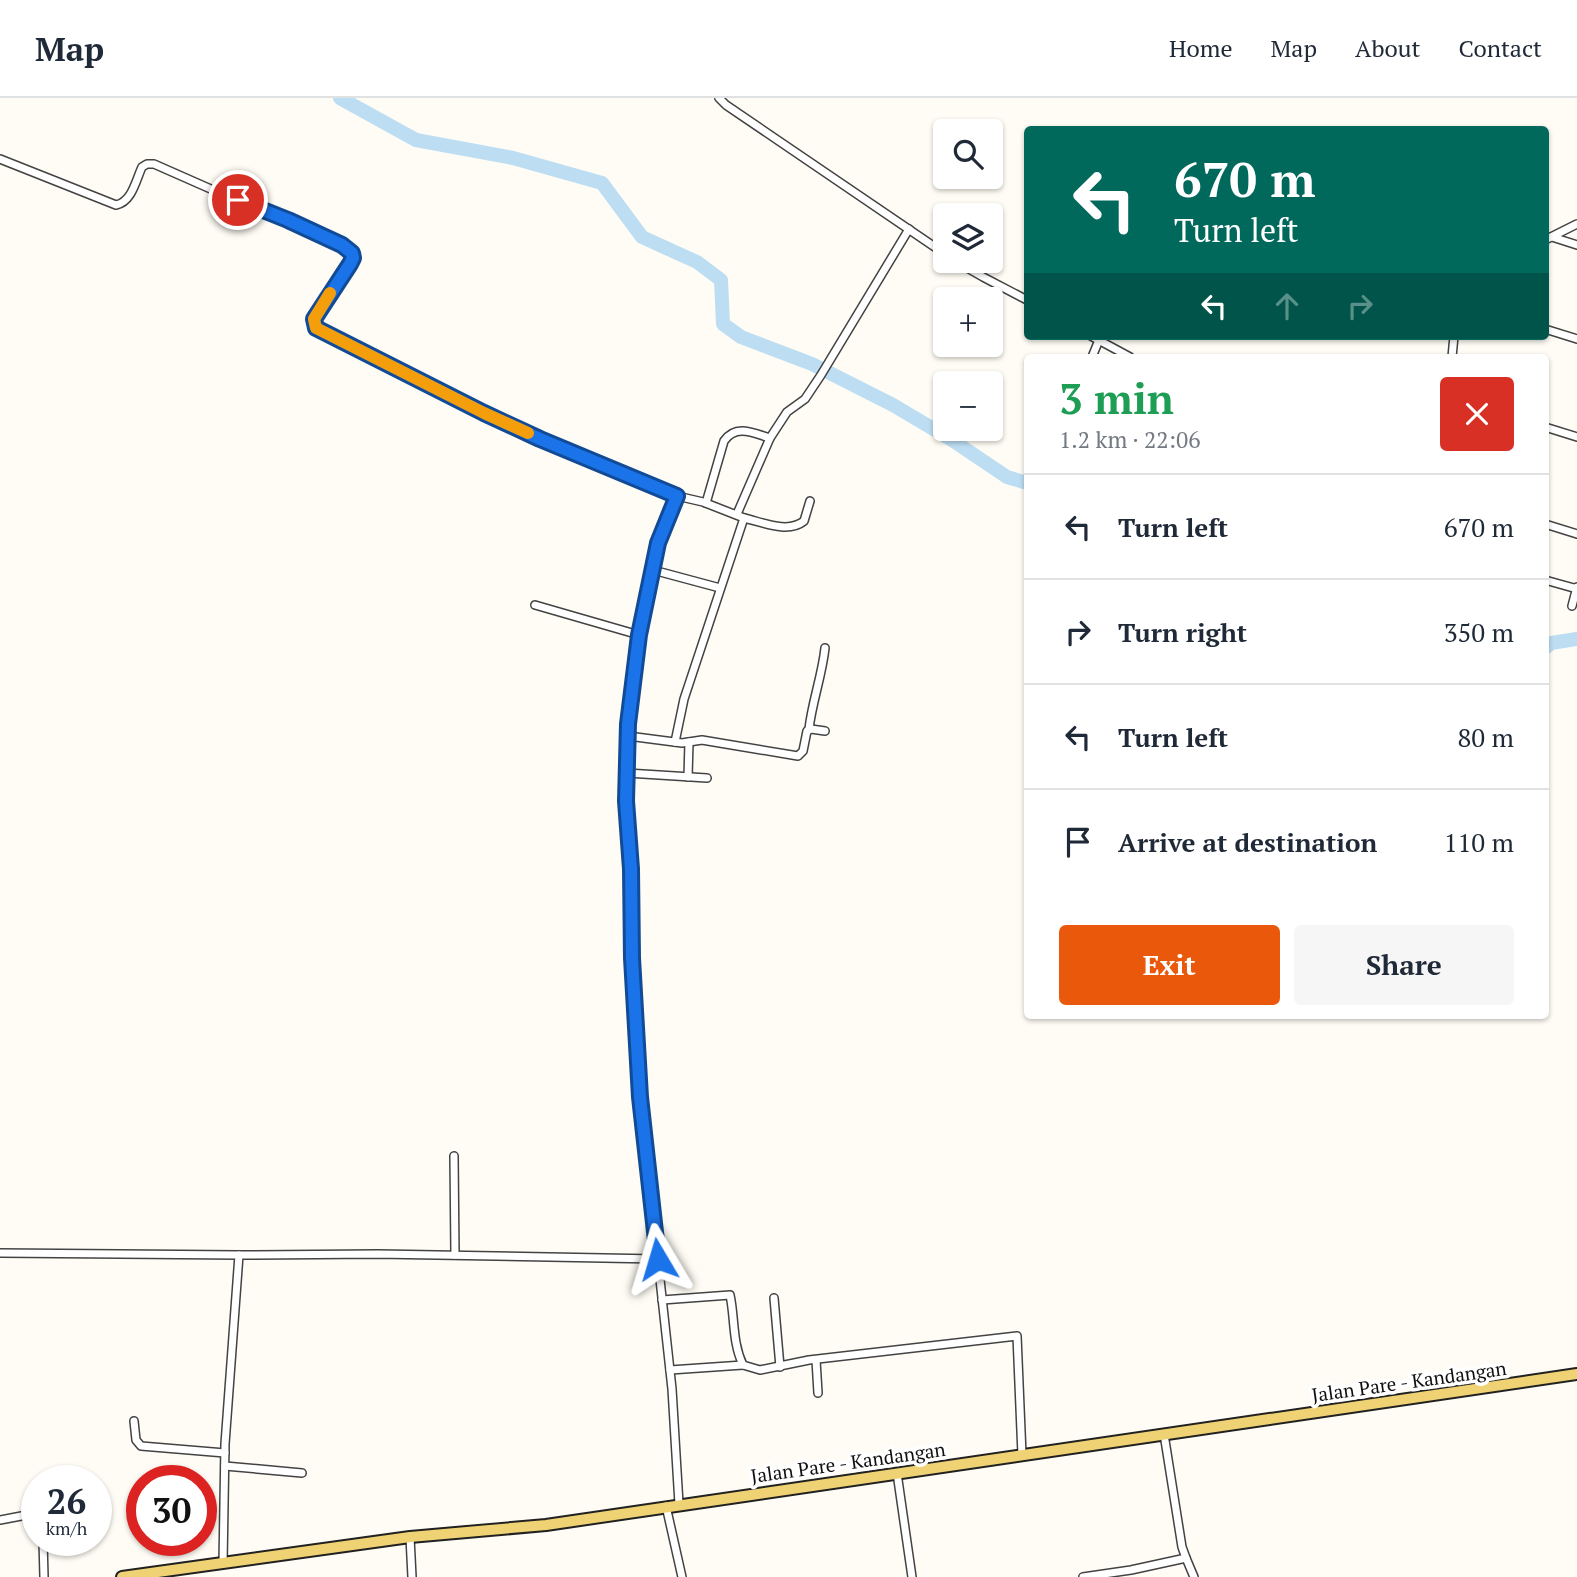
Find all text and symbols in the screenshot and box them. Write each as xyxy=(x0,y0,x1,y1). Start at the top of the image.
text: Map xyxy=(35,27,104,70)
text: Home xyxy=(1169,32,1233,64)
text: Map xyxy=(1271,32,1317,64)
text: About xyxy=(1355,32,1421,64)
text: Contact xyxy=(1459,32,1542,64)
map controls xyxy=(933,119,1003,441)
button: search xyxy=(933,119,1003,189)
text: 670 m xyxy=(1174,146,1316,211)
icon: left xyxy=(1059,154,1150,245)
pin xyxy=(208,170,268,230)
icon: arrive xyxy=(219,181,257,219)
button: layers xyxy=(933,203,1003,273)
text: Turn left xyxy=(1174,209,1298,251)
button: + xyxy=(933,287,1003,357)
icon: left xyxy=(1195,287,1233,325)
icon: ahead xyxy=(1268,287,1306,325)
icon: right xyxy=(1341,287,1379,325)
text: 3 min xyxy=(1059,370,1174,426)
button: − xyxy=(933,371,1003,441)
button: close xyxy=(1440,377,1514,451)
text: 1.2 km · 22:06 xyxy=(1059,424,1201,455)
icon: left xyxy=(1059,508,1097,546)
text: Turn left xyxy=(1118,510,1228,544)
text: 670 m xyxy=(1444,510,1514,544)
icon: right xyxy=(1059,613,1097,651)
text: Turn right xyxy=(1118,615,1247,649)
text: 350 m xyxy=(1444,615,1514,649)
icon: left xyxy=(1059,718,1097,756)
text: Turn left xyxy=(1118,720,1228,754)
text: 80 m xyxy=(1458,720,1514,754)
icon: arrive xyxy=(1059,823,1097,861)
text: Arrive at destination xyxy=(1118,825,1377,859)
text: 110 m xyxy=(1444,825,1514,859)
button: Exit xyxy=(1059,925,1280,1005)
button: Share xyxy=(1294,925,1514,1005)
position arrow xyxy=(621,1222,695,1296)
street label: Jalan Pare - Kandangan xyxy=(1310,1355,1508,1407)
street label: Jalan Pare - Kandangan xyxy=(749,1436,947,1488)
speed limit sign: 30 xyxy=(126,1465,217,1556)
text: 26 xyxy=(47,1478,86,1524)
text: km/h xyxy=(46,1516,87,1540)

